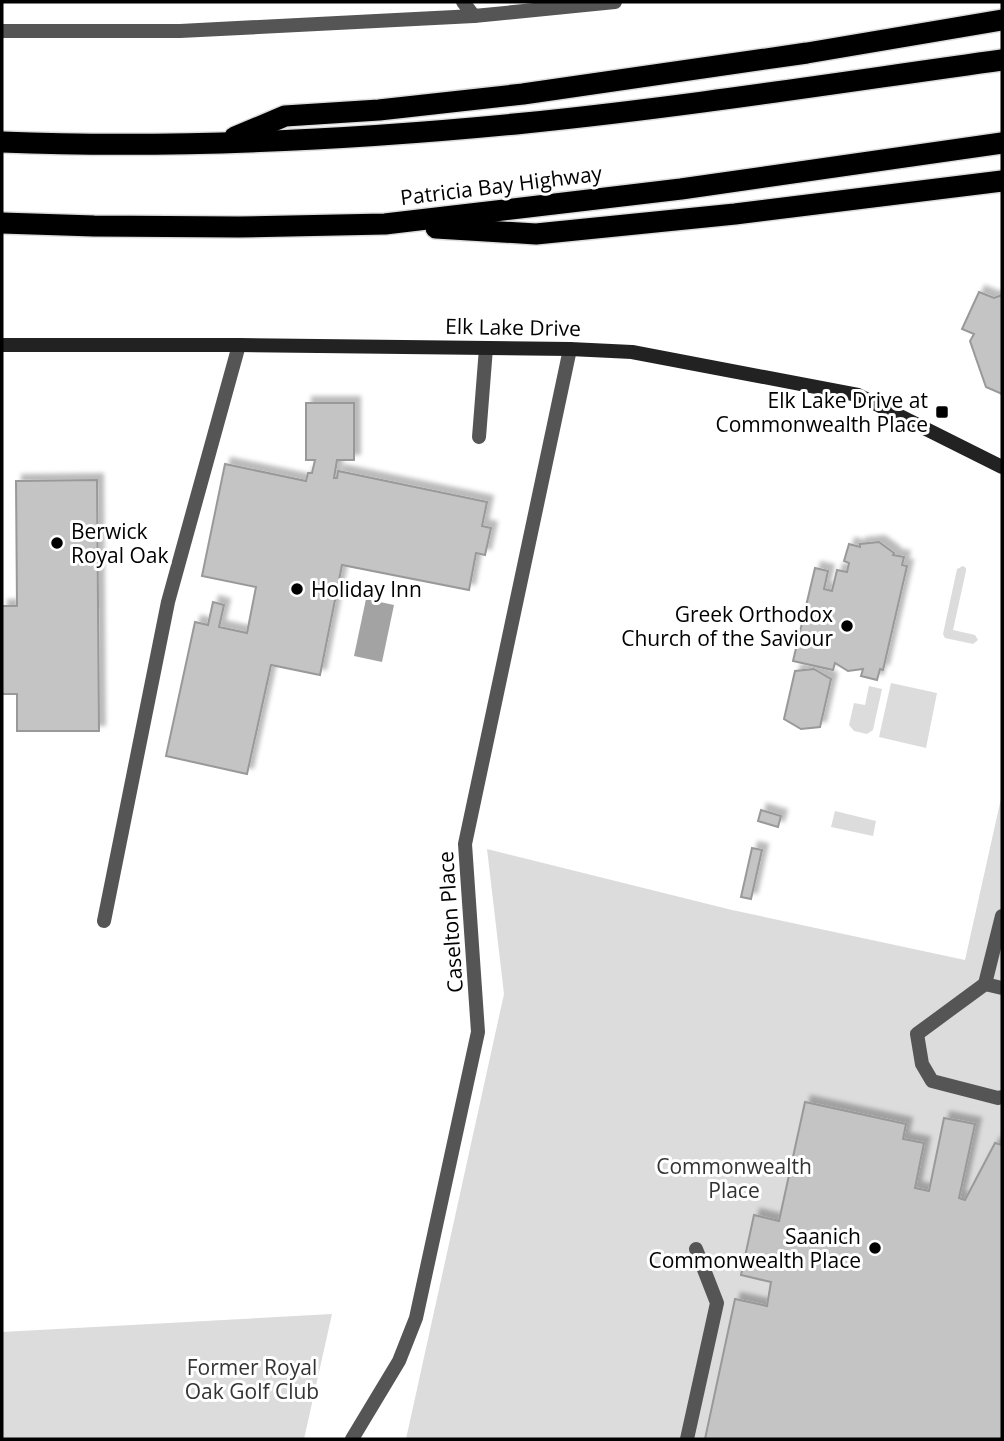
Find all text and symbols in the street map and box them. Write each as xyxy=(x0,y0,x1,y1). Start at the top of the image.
street label: Patricia Bay Highway xyxy=(399,159,604,211)
street label: Elk Lake Drive xyxy=(445,312,581,342)
place label: Elk Lake Drive at Commonwealth Place xyxy=(715,386,928,438)
marker: Elk Lake Drive at Commonwealth Place xyxy=(934,404,950,420)
place label: Berwick Royal Oak xyxy=(71,517,169,569)
marker: Berwick Royal Oak xyxy=(49,535,65,551)
place label: Holiday Inn xyxy=(311,575,422,603)
marker: Holiday Inn xyxy=(289,581,305,597)
place label: Greek Orthodox Church of the Saviour xyxy=(621,600,833,652)
marker: Greek Orthodox Church of the Saviour xyxy=(839,618,855,634)
street label: Caselton Place xyxy=(431,850,469,994)
park label: Commonwealth Place xyxy=(656,1152,812,1204)
place label: Saanich Commonwealth Place xyxy=(648,1222,861,1274)
marker: Saanich Commonwealth Place xyxy=(867,1240,883,1256)
park label: Former Royal Oak Golf Club xyxy=(185,1353,319,1405)

